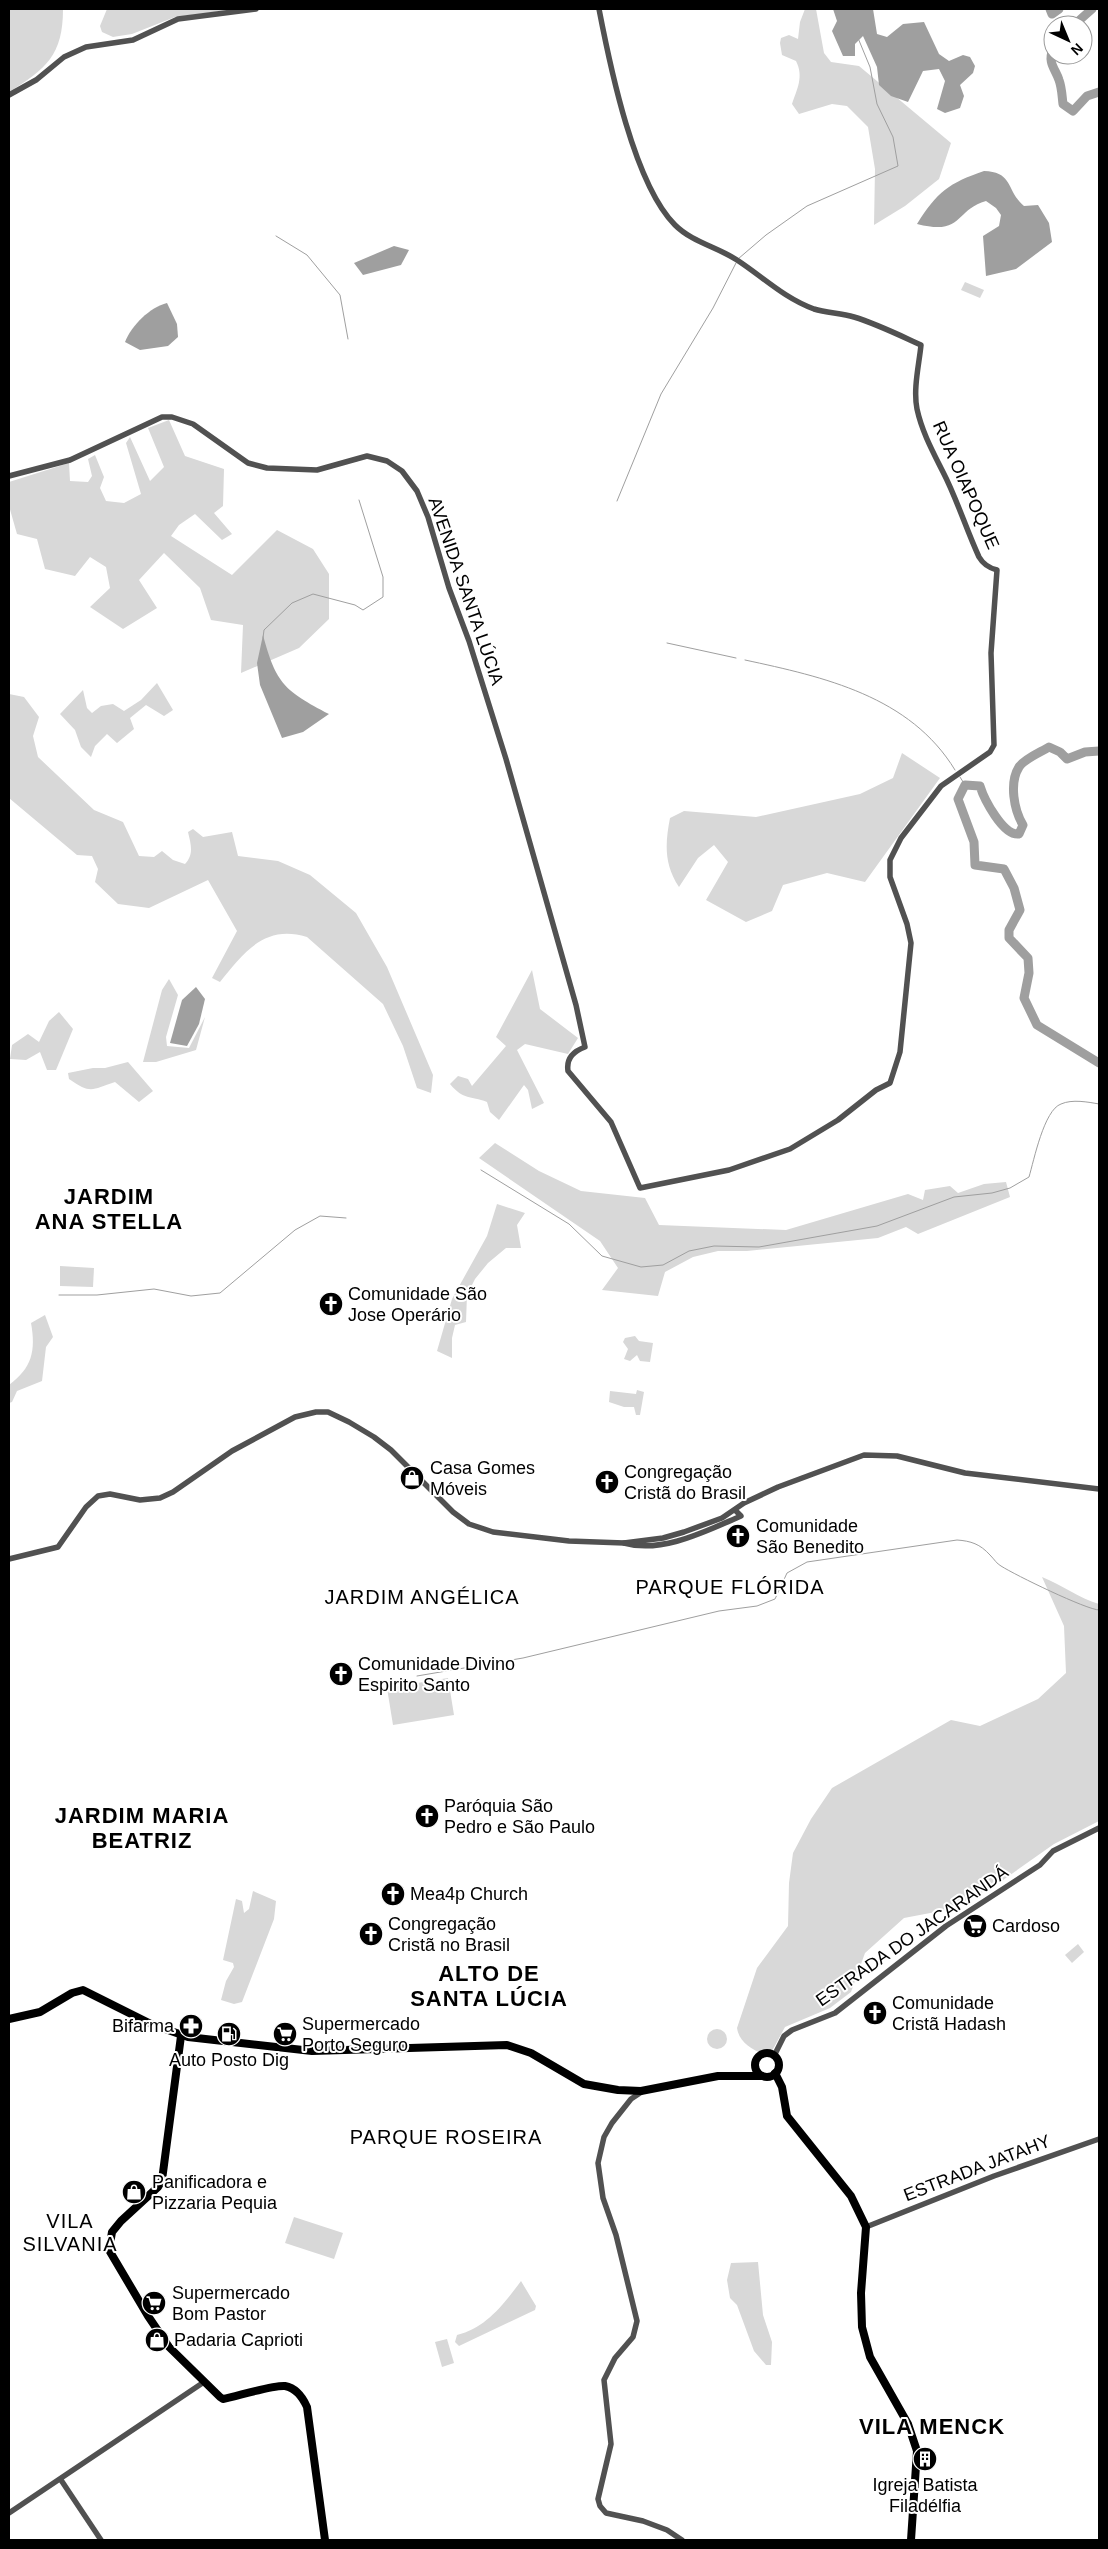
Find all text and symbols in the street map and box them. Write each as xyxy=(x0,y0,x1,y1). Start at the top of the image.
north arrow xyxy=(1043,15,1093,65)
text: N xyxy=(1068,40,1086,59)
street label: RUA OIAPOQUE xyxy=(929,418,1003,552)
street label: AVENIDA SANTA LÚCIA xyxy=(424,494,509,688)
district label: JARDIM ANA STELLA xyxy=(35,1184,183,1234)
place label: Comunidade São Jose Operário xyxy=(348,1284,487,1325)
church icon: Comunidade São Jose Operário xyxy=(318,1291,344,1317)
place label: Casa Gomes Móveis xyxy=(430,1458,535,1499)
place label: Congregação Cristã do Brasil xyxy=(624,1462,746,1503)
shop icon: Casa Gomes Móveis xyxy=(399,1465,425,1491)
church icon: Congregação Cristã do Brasil xyxy=(594,1469,620,1495)
place label: Comunidade São Benedito xyxy=(756,1516,864,1557)
church icon: Comunidade São Benedito xyxy=(725,1523,751,1549)
district label: PARQUE FLÓRIDA xyxy=(635,1576,825,1598)
district label: JARDIM ANGÉLICA xyxy=(324,1586,520,1608)
place label: Comunidade Divino Espirito Santo xyxy=(358,1654,515,1695)
church icon: Comunidade Divino Espirito Santo xyxy=(328,1661,354,1687)
place label: Paróquia São Pedro e São Paulo xyxy=(444,1796,595,1837)
district label: JARDIM MARIA BEATRIZ xyxy=(55,1803,229,1853)
church icon: Paróquia São Pedro e São Paulo xyxy=(414,1803,440,1829)
street label: ESTRADA DO JACARANDÁ xyxy=(812,1862,1012,2010)
church icon: Mea4p Church xyxy=(380,1881,406,1907)
place label: Mea4p Church xyxy=(410,1884,528,1904)
supermarket icon: Cardoso xyxy=(962,1913,988,1939)
place label: Congregação Cristã no Brasil xyxy=(388,1914,510,1955)
place label: Cardoso xyxy=(992,1916,1060,1936)
church icon: Congregação Cristã no Brasil xyxy=(358,1921,384,1947)
district label: ALTO DE SANTA LÚCIA xyxy=(410,1961,568,2011)
place label: Comunidade Cristã Hadash xyxy=(892,1993,1006,2034)
church icon: Comunidade Cristã Hadash xyxy=(862,2000,888,2026)
pharmacy icon: Bifarma xyxy=(178,2013,204,2039)
place label: Supermercado Porto Seguro xyxy=(302,2014,420,2055)
place label: Bifarma xyxy=(112,2016,175,2036)
fuel station icon: Auto Posto Dig xyxy=(216,2021,242,2047)
supermarket icon: Supermercado Porto Seguro xyxy=(272,2021,298,2047)
place label: Auto Posto Dig xyxy=(169,2050,289,2070)
district label: PARQUE ROSEIRA xyxy=(350,2126,542,2148)
street label: ESTRADA JATAHY xyxy=(901,2131,1053,2205)
place label: Panificadora e Pizzaria Pequia xyxy=(152,2172,278,2213)
shop icon: Panificadora e Pizzaria Pequia xyxy=(121,2179,147,2205)
district label: VILA SILVANIA xyxy=(22,2210,118,2255)
place label: Supermercado Bom Pastor xyxy=(172,2283,290,2324)
supermarket icon: Supermercado Bom Pastor xyxy=(141,2290,167,2316)
shop icon: Padaria Caprioti xyxy=(144,2327,170,2353)
place label: Padaria Caprioti xyxy=(174,2330,303,2350)
district label: VILA MENCK xyxy=(859,2414,1005,2439)
building icon: Igreja Batista Filadélfia xyxy=(912,2446,938,2472)
place label: Igreja Batista Filadélfia xyxy=(872,2475,979,2516)

